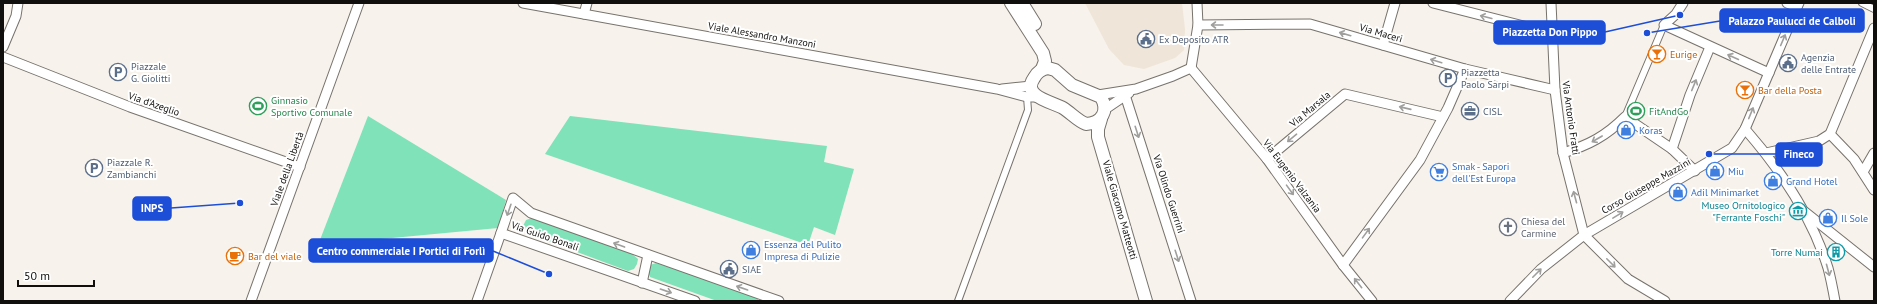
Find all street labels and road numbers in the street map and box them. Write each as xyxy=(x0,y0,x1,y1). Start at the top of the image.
street label: Viale Alessandro Manzoni xyxy=(706,19,817,51)
street label: Via Maceri xyxy=(1357,20,1404,45)
street label: Via Antonio Fratti xyxy=(1559,79,1583,156)
street label: Via Marsala xyxy=(1286,88,1333,130)
street label: Via d'Azeglio xyxy=(126,89,181,119)
street label: Viale della Libertà xyxy=(267,130,307,209)
street label: Via Eugenio Valzania xyxy=(1260,136,1324,215)
street label: Via Olindo Guerrini xyxy=(1150,152,1188,235)
street label: Corso Giuseppe Mazzini xyxy=(1599,155,1693,217)
street label: Viale Giacomo Matteotti xyxy=(1099,158,1140,261)
street label: Via Guido Bonali xyxy=(508,218,581,254)

